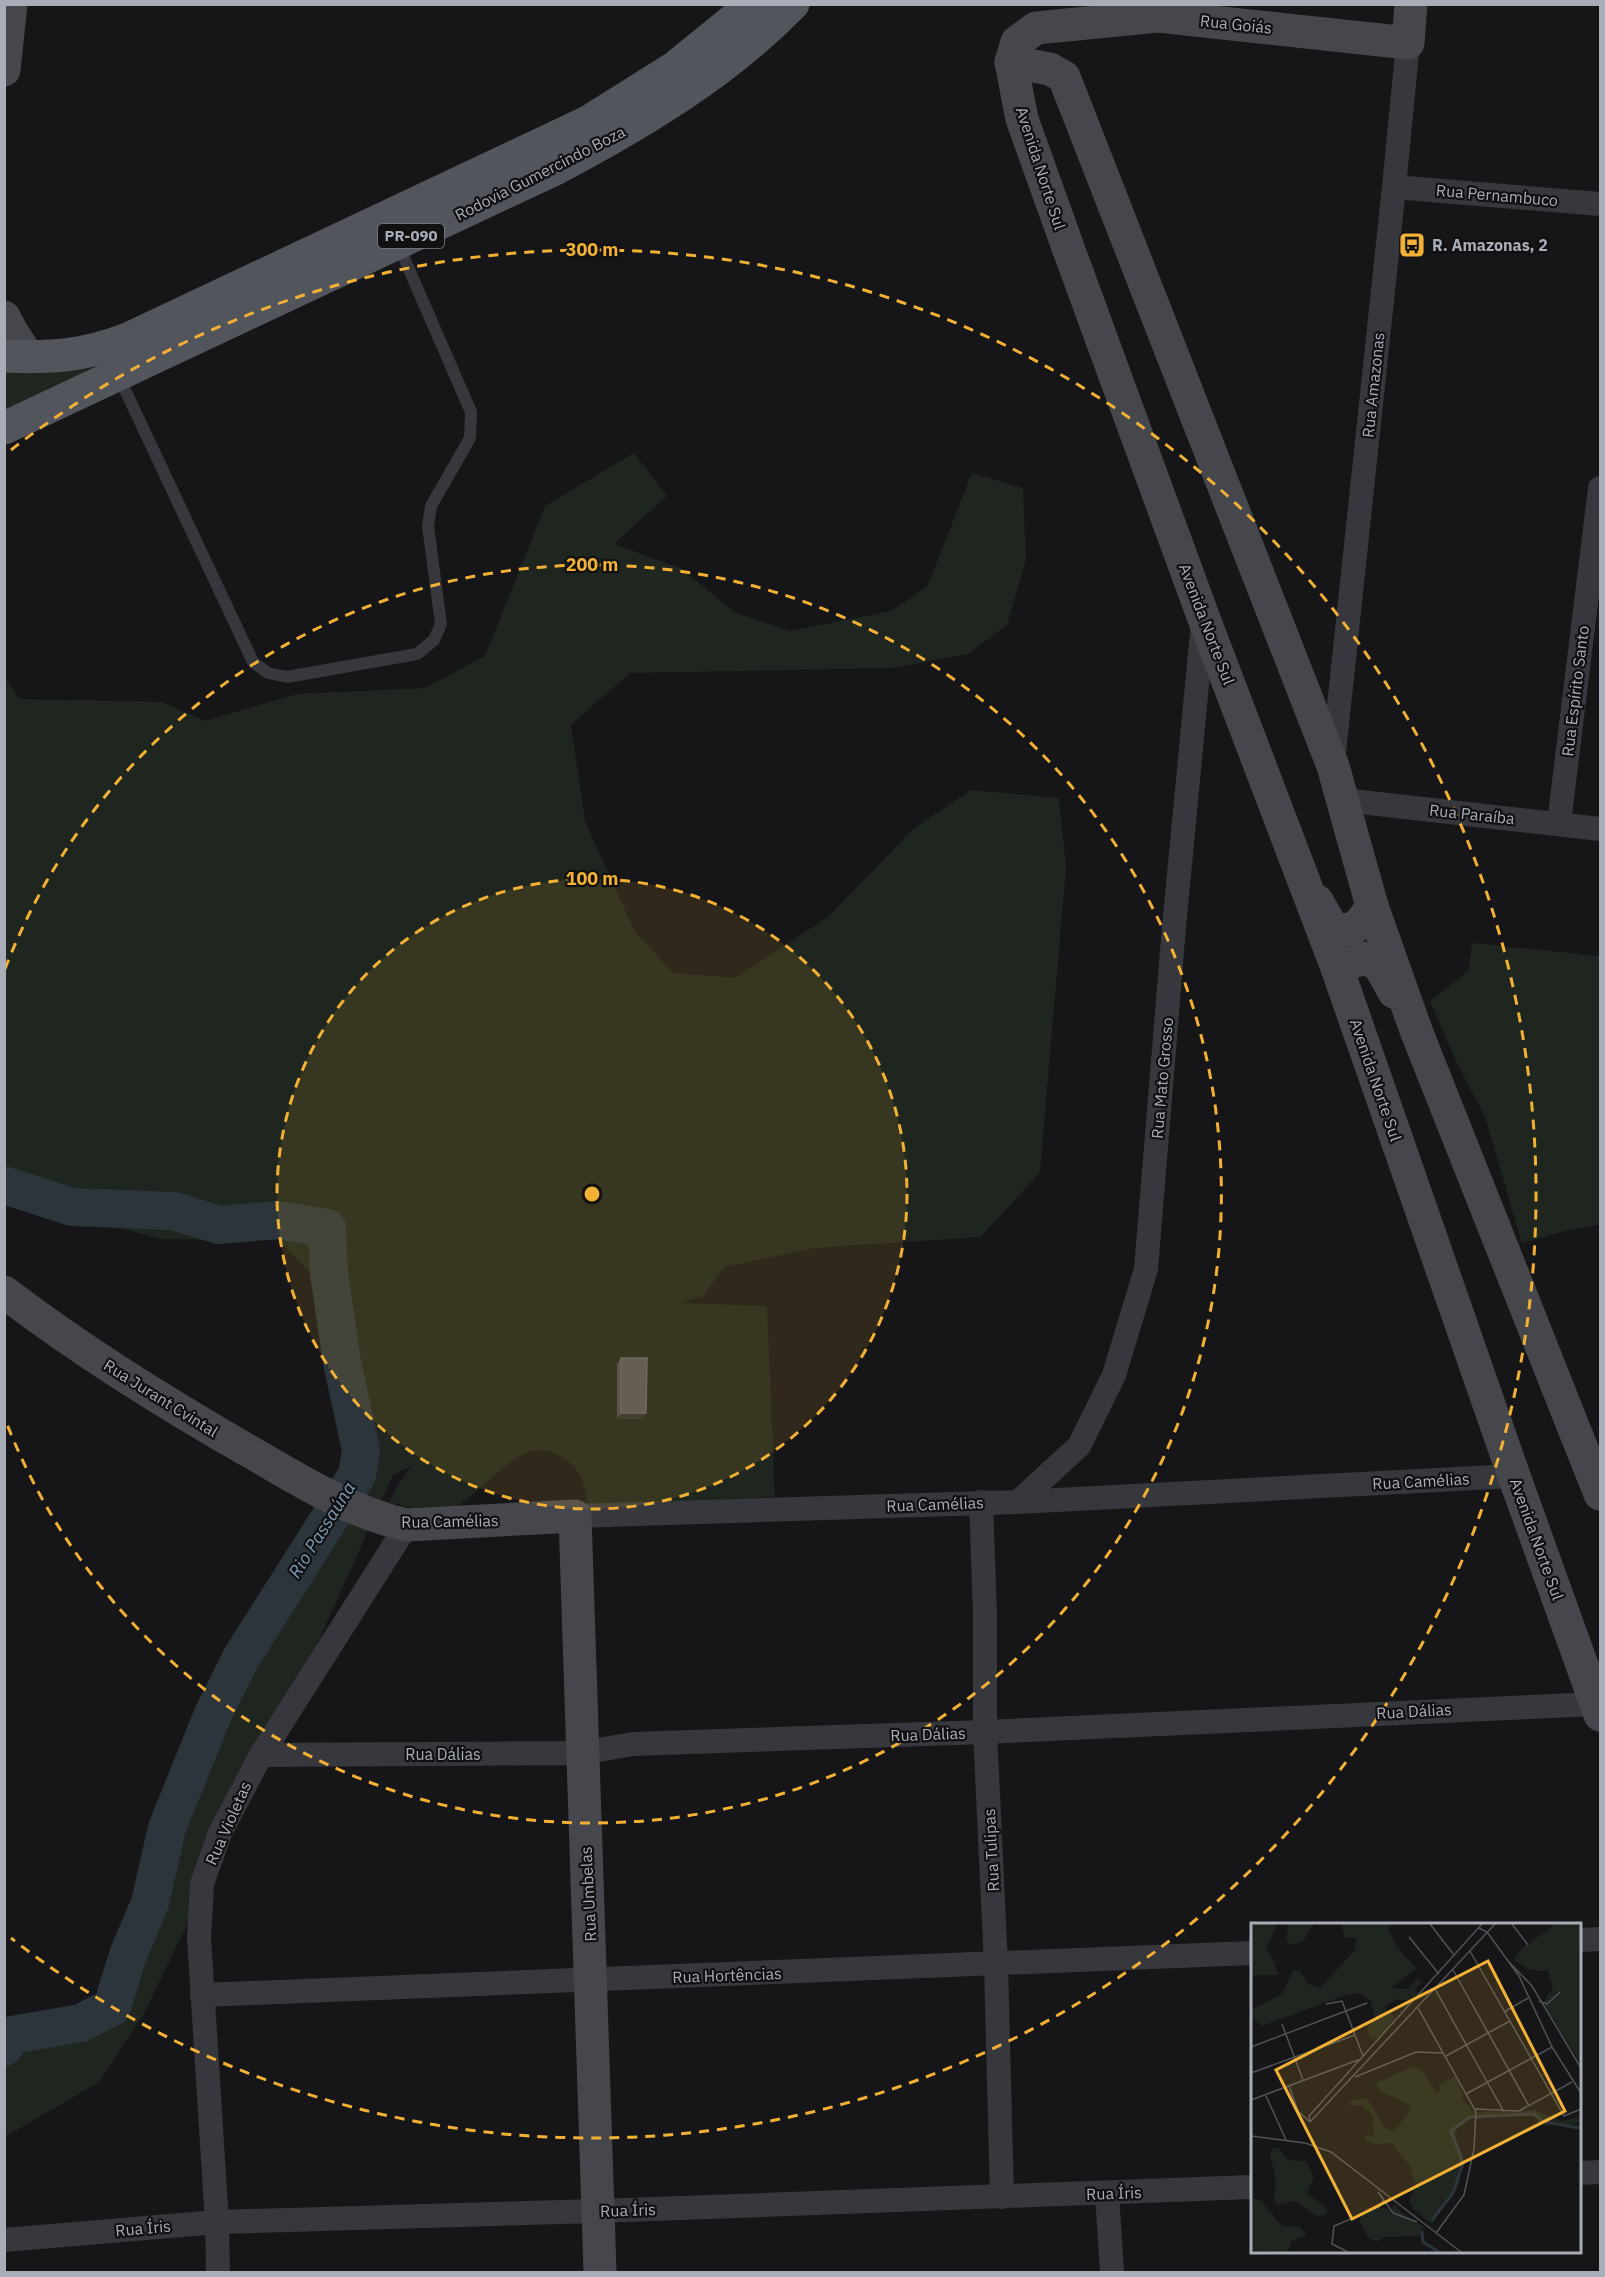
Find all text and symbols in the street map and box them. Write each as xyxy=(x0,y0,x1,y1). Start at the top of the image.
street label: Rua Goiás xyxy=(1199,10,1273,38)
street label: Avenida Norte Sul xyxy=(1012,104,1070,232)
street label: Rodovia Gumercindo Boza xyxy=(451,121,629,225)
street label: Rua Pernambuco xyxy=(1435,180,1559,210)
road number: PR-090 xyxy=(378,224,444,248)
bus stop icon: R. Amazonas, 2 xyxy=(1397,230,1427,260)
place label: R. Amazonas, 2 xyxy=(1432,235,1548,255)
text: 300 m xyxy=(566,238,618,261)
street label: Rua Amazonas xyxy=(1358,331,1388,439)
text: 200 m xyxy=(566,553,618,576)
street label: Avenida Norte Sul xyxy=(1175,561,1239,687)
street label: Rua Espírito Santo xyxy=(1557,624,1593,758)
street label: Rua Paraíba xyxy=(1428,800,1516,828)
text: 100 m xyxy=(566,867,618,890)
street label: Rua Mato Grosso xyxy=(1147,1016,1177,1140)
street label: Avenida Norte Sul xyxy=(1346,1016,1406,1144)
centre of rings xyxy=(582,1184,602,1204)
street label: Rua Jurant Cvintal xyxy=(100,1355,222,1441)
street label: Rua Camélias xyxy=(1372,1468,1470,1494)
street label: Avenida Norte Sul xyxy=(1506,1475,1568,1603)
water label: Rio Passaúna xyxy=(283,1477,360,1582)
street label: Rua Camélias xyxy=(886,1492,984,1516)
street label: Rua Camélias xyxy=(401,1510,499,1532)
street label: Rua Dálias xyxy=(1376,1699,1452,1723)
street label: Rua Dálias xyxy=(890,1723,966,1745)
street label: Rua Dálias xyxy=(405,1744,481,1764)
street label: Rua Violetas xyxy=(201,1778,255,1868)
street label: Rua Tulipas xyxy=(979,1808,1003,1892)
street label: Rua Umbelas xyxy=(576,1846,600,1942)
inset map xyxy=(1251,1923,1581,2253)
street label: Rua Hortências xyxy=(672,1963,782,1987)
street label: Rua Íris xyxy=(1086,2181,1142,2204)
street label: Rua Íris xyxy=(600,2198,656,2221)
street label: Rua Íris xyxy=(114,2215,172,2240)

